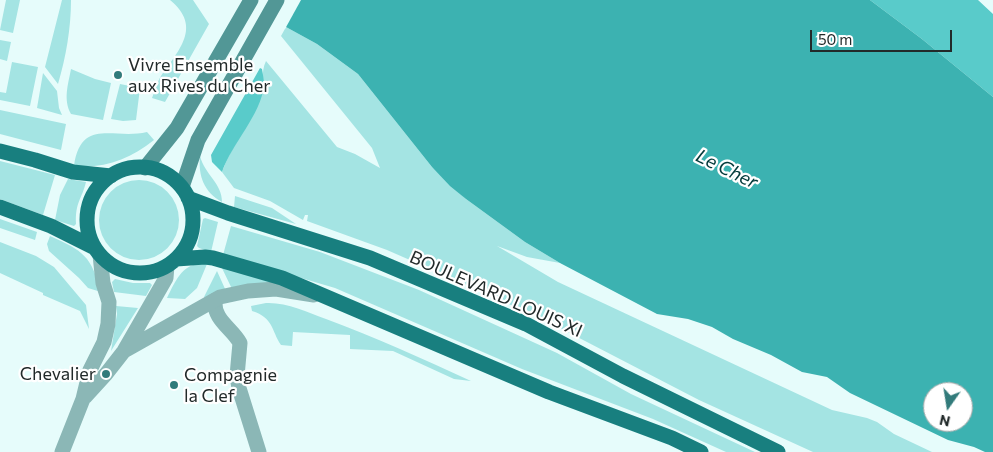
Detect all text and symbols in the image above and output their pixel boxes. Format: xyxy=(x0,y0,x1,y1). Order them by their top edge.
scale bar xyxy=(813,20,956,52)
text: 50 m xyxy=(818,30,852,48)
place label: Vivre Ensemble aux Rives du Cher xyxy=(128,54,270,96)
marker: Vivre Ensemble aux Rives du Cher xyxy=(112,69,124,81)
water label: Le Cher xyxy=(692,144,762,194)
street label: BOULEVARD LOUIS XI xyxy=(406,246,586,342)
place label: Chevalier xyxy=(20,363,96,385)
place label: Compagnie la Clef xyxy=(184,364,277,406)
marker: Chevalier xyxy=(100,368,112,380)
marker: Compagnie la Clef xyxy=(168,379,180,391)
north arrow xyxy=(923,382,973,432)
text: N xyxy=(938,412,952,431)

